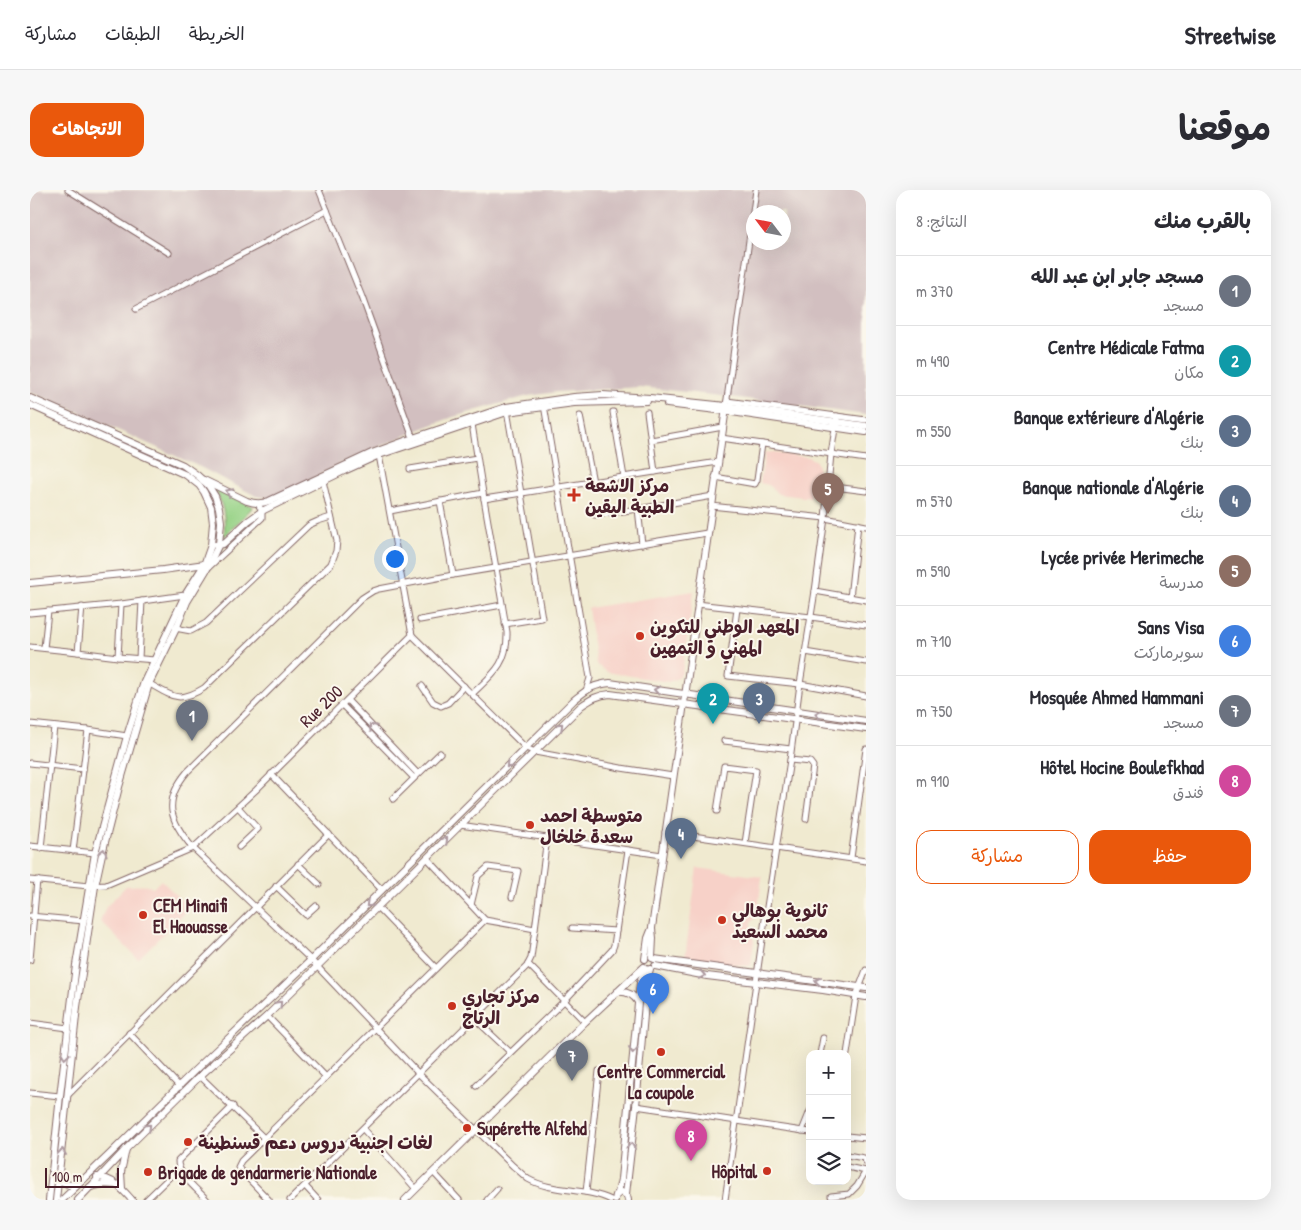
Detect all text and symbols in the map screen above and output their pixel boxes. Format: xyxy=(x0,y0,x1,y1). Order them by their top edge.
text: Streetwise xyxy=(1185,19,1276,51)
text: مشاركة xyxy=(25,21,77,46)
text: الطبقات xyxy=(105,21,161,46)
text: الخريطة xyxy=(189,21,245,46)
button: الاتجاهات xyxy=(30,103,144,157)
text: موقعنا xyxy=(1178,104,1271,151)
north arrow xyxy=(746,205,791,250)
text: بالقرب منك xyxy=(1154,206,1251,235)
text: النتائج: 8 xyxy=(916,210,967,232)
text: مسجد جابر ابن عبد الله xyxy=(1031,263,1204,289)
text: 370 m xyxy=(916,280,953,302)
text: 1 xyxy=(1232,280,1238,302)
text: مسجد xyxy=(1163,294,1204,316)
text: Centre Médicale Fatma xyxy=(1048,334,1204,360)
text: 490 m xyxy=(916,350,950,372)
text: 2 xyxy=(1231,350,1239,372)
text: مكان xyxy=(1174,361,1204,383)
text: Banque extérieure d'Algérie xyxy=(1014,404,1204,430)
text: 550 m xyxy=(916,420,951,442)
text: 3 xyxy=(1231,420,1239,442)
text: بنك xyxy=(1180,431,1204,453)
place label: مركز الاشعة الطبية اليقين xyxy=(585,473,674,519)
pin: 5 xyxy=(812,473,844,514)
text: Banque nationale d'Algérie xyxy=(1022,474,1204,500)
one-way arrow xyxy=(225,488,234,498)
marker: مركز الاشعة الطبية اليقين xyxy=(567,488,581,502)
text: 570 m xyxy=(916,490,952,512)
text: 4 xyxy=(1232,490,1238,512)
text: بنك xyxy=(1180,501,1204,523)
text: Lycée privée Merimeche xyxy=(1041,544,1204,570)
your location xyxy=(382,546,408,572)
text: 590 m xyxy=(916,560,950,582)
text: 5 xyxy=(1232,560,1238,582)
text: مدرسة xyxy=(1159,571,1204,593)
place label: المعهد الوطني للتكوين المهني و التمهين xyxy=(650,614,799,664)
text: Sans Visa xyxy=(1138,614,1204,640)
marker: المعهد الوطني للتكوين المهني و التمهين xyxy=(634,630,646,642)
text: 710 m xyxy=(916,630,951,652)
text: 6 xyxy=(1232,630,1238,652)
text: سوبرماركت xyxy=(1134,641,1204,663)
street label: Rue 200 xyxy=(294,679,348,733)
pin: 2 xyxy=(697,683,729,724)
pin: 3 xyxy=(743,683,775,724)
text: Mosquée Ahmed Hammani xyxy=(1030,684,1204,710)
one-way arrow xyxy=(653,685,661,696)
pin: 1 xyxy=(176,700,208,741)
text: 750 m xyxy=(916,700,952,722)
text: 7 xyxy=(1231,700,1239,722)
one-way arrow xyxy=(813,709,822,719)
text: مسجد xyxy=(1163,711,1204,733)
one-way arrow xyxy=(369,723,378,732)
one-way arrow xyxy=(555,723,564,732)
text: Hôtel Hocine Boulefkhad xyxy=(1040,754,1204,780)
one-way arrow xyxy=(506,759,515,768)
text: 910 m xyxy=(916,770,949,792)
text: 8 xyxy=(1232,770,1238,792)
text: فندق xyxy=(1173,781,1204,803)
place label: متوسطة احمد سعدة خلخال xyxy=(540,803,643,849)
pin: 4 xyxy=(665,818,697,859)
marker: متوسطة احمد سعدة خلخال xyxy=(524,819,536,831)
button: مشاركة xyxy=(916,830,1079,884)
button: حفظ xyxy=(1089,830,1251,884)
one-way arrow xyxy=(439,837,448,846)
one-way arrow xyxy=(97,848,108,857)
place label: CEM Minaifi El Haouasse xyxy=(153,893,229,939)
one-way arrow xyxy=(365,898,374,907)
place label: ثانوية بوهالي محمد السعيد xyxy=(732,898,829,944)
marker: CEM Minaifi El Haouasse xyxy=(137,909,149,921)
marker: ثانوية بوهالي محمد السعيد xyxy=(716,914,728,926)
one-way arrow xyxy=(698,970,707,980)
pin: 6 xyxy=(637,973,669,1014)
one-way arrow xyxy=(813,977,822,987)
place label: مركز تجاري الرتاج xyxy=(462,984,540,1030)
marker: مركز تجاري الرتاج xyxy=(446,1000,458,1012)
one-way arrow xyxy=(273,1001,282,1010)
pin: 7 xyxy=(556,1040,588,1081)
marker: Centre Commercial La coupole xyxy=(655,1046,667,1058)
one-way arrow xyxy=(628,1047,639,1055)
map controls xyxy=(806,1050,851,1185)
button: + xyxy=(806,1050,851,1095)
one-way arrow xyxy=(60,1052,71,1060)
place label: Centre Commercial La coupole xyxy=(597,1059,726,1106)
button: − xyxy=(806,1095,851,1140)
place label: Supérette Alfehd xyxy=(477,1116,587,1142)
pin: 8 xyxy=(675,1120,707,1161)
marker: Supérette Alfehd xyxy=(461,1122,473,1134)
one-way arrow xyxy=(143,1124,152,1133)
place label: لغات اجنبية دروس دعم قسنطينة xyxy=(198,1130,432,1157)
marker: لغات اجنبية دروس دعم قسنطينة xyxy=(182,1136,194,1148)
button: layers xyxy=(806,1140,851,1185)
one-way arrow xyxy=(626,1141,636,1150)
one-way arrow xyxy=(56,1147,67,1155)
place label: Hôpital xyxy=(712,1159,758,1185)
place label: Brigade de gendarmerie Nationale xyxy=(158,1160,378,1186)
scale bar xyxy=(45,1165,119,1188)
marker: Hôpital xyxy=(761,1165,773,1177)
marker: Brigade de gendarmerie Nationale xyxy=(142,1166,154,1178)
text: 100 m xyxy=(52,1167,82,1186)

